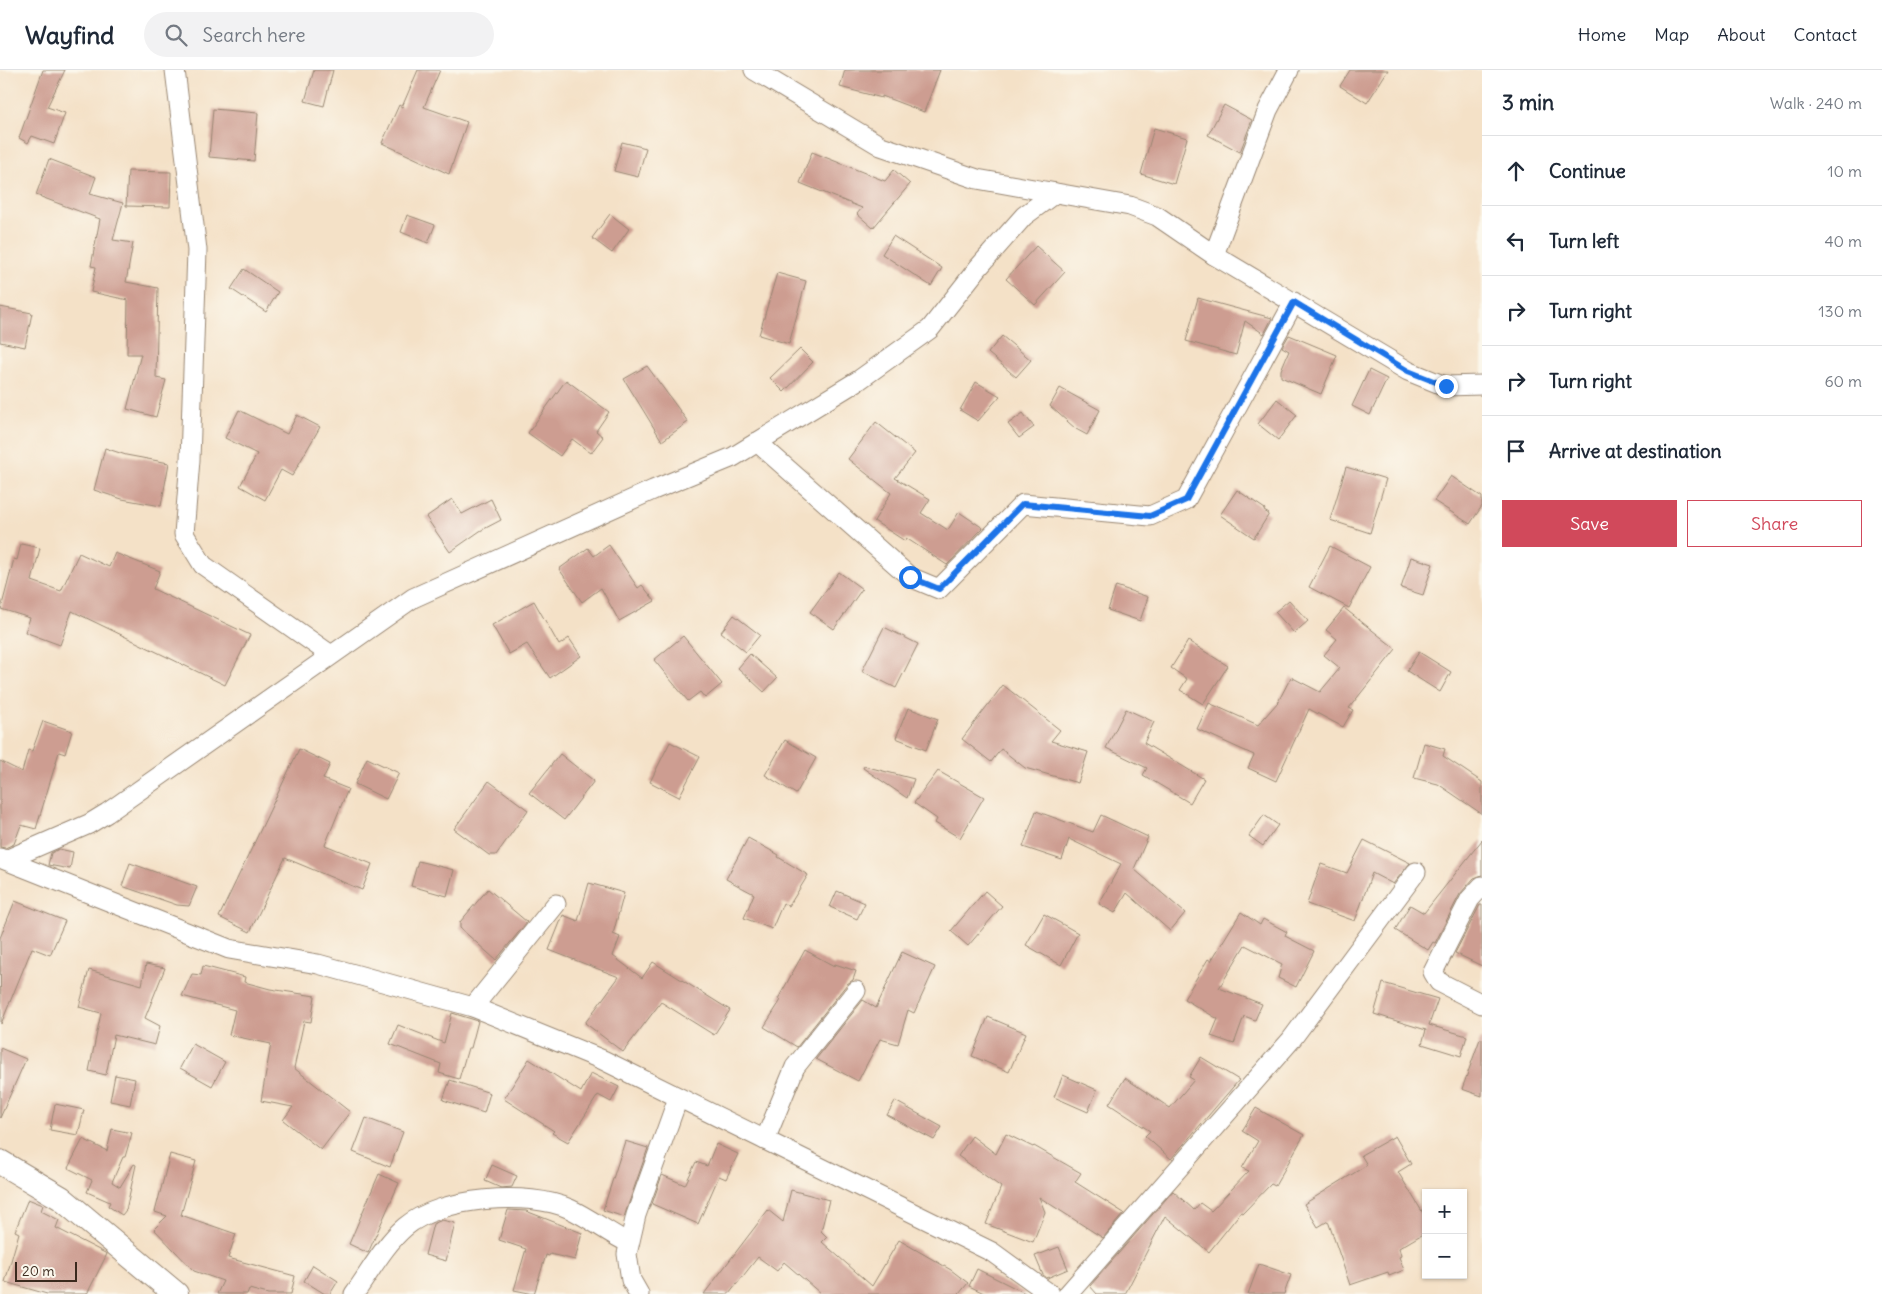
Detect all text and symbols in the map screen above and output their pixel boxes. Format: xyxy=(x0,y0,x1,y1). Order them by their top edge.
search box xyxy=(144,12,494,57)
text: Wayfind xyxy=(25,20,114,50)
icon: search xyxy=(162,21,190,49)
text: Search here xyxy=(202,23,306,47)
text: Home xyxy=(1578,23,1626,46)
text: Map xyxy=(1654,23,1689,46)
text: About xyxy=(1717,23,1765,46)
text: Contact xyxy=(1793,23,1857,46)
text: 3 min xyxy=(1502,89,1554,116)
text: Walk · 240 m xyxy=(1770,93,1862,113)
icon: ahead xyxy=(1502,157,1530,185)
text: Continue xyxy=(1549,159,1626,183)
text: 10 m xyxy=(1827,161,1862,181)
icon: left xyxy=(1502,227,1530,255)
text: Turn left xyxy=(1549,229,1619,253)
text: 40 m xyxy=(1824,231,1862,251)
icon: right xyxy=(1502,297,1530,325)
text: Turn right xyxy=(1549,299,1632,323)
text: 130 m xyxy=(1818,301,1862,321)
icon: right xyxy=(1502,367,1530,395)
text: Turn right xyxy=(1549,369,1632,393)
text: 60 m xyxy=(1824,371,1862,391)
route end xyxy=(1435,375,1458,398)
icon: arrive xyxy=(1502,437,1530,465)
text: Arrive at destination xyxy=(1549,439,1722,463)
button: Save xyxy=(1502,500,1677,547)
button: Share xyxy=(1687,500,1862,547)
route start xyxy=(899,566,922,589)
map controls xyxy=(1422,1189,1467,1279)
button: + xyxy=(1422,1189,1467,1234)
button: − xyxy=(1422,1234,1467,1279)
scale bar xyxy=(15,1259,78,1282)
text: 20 m xyxy=(22,1262,55,1280)

